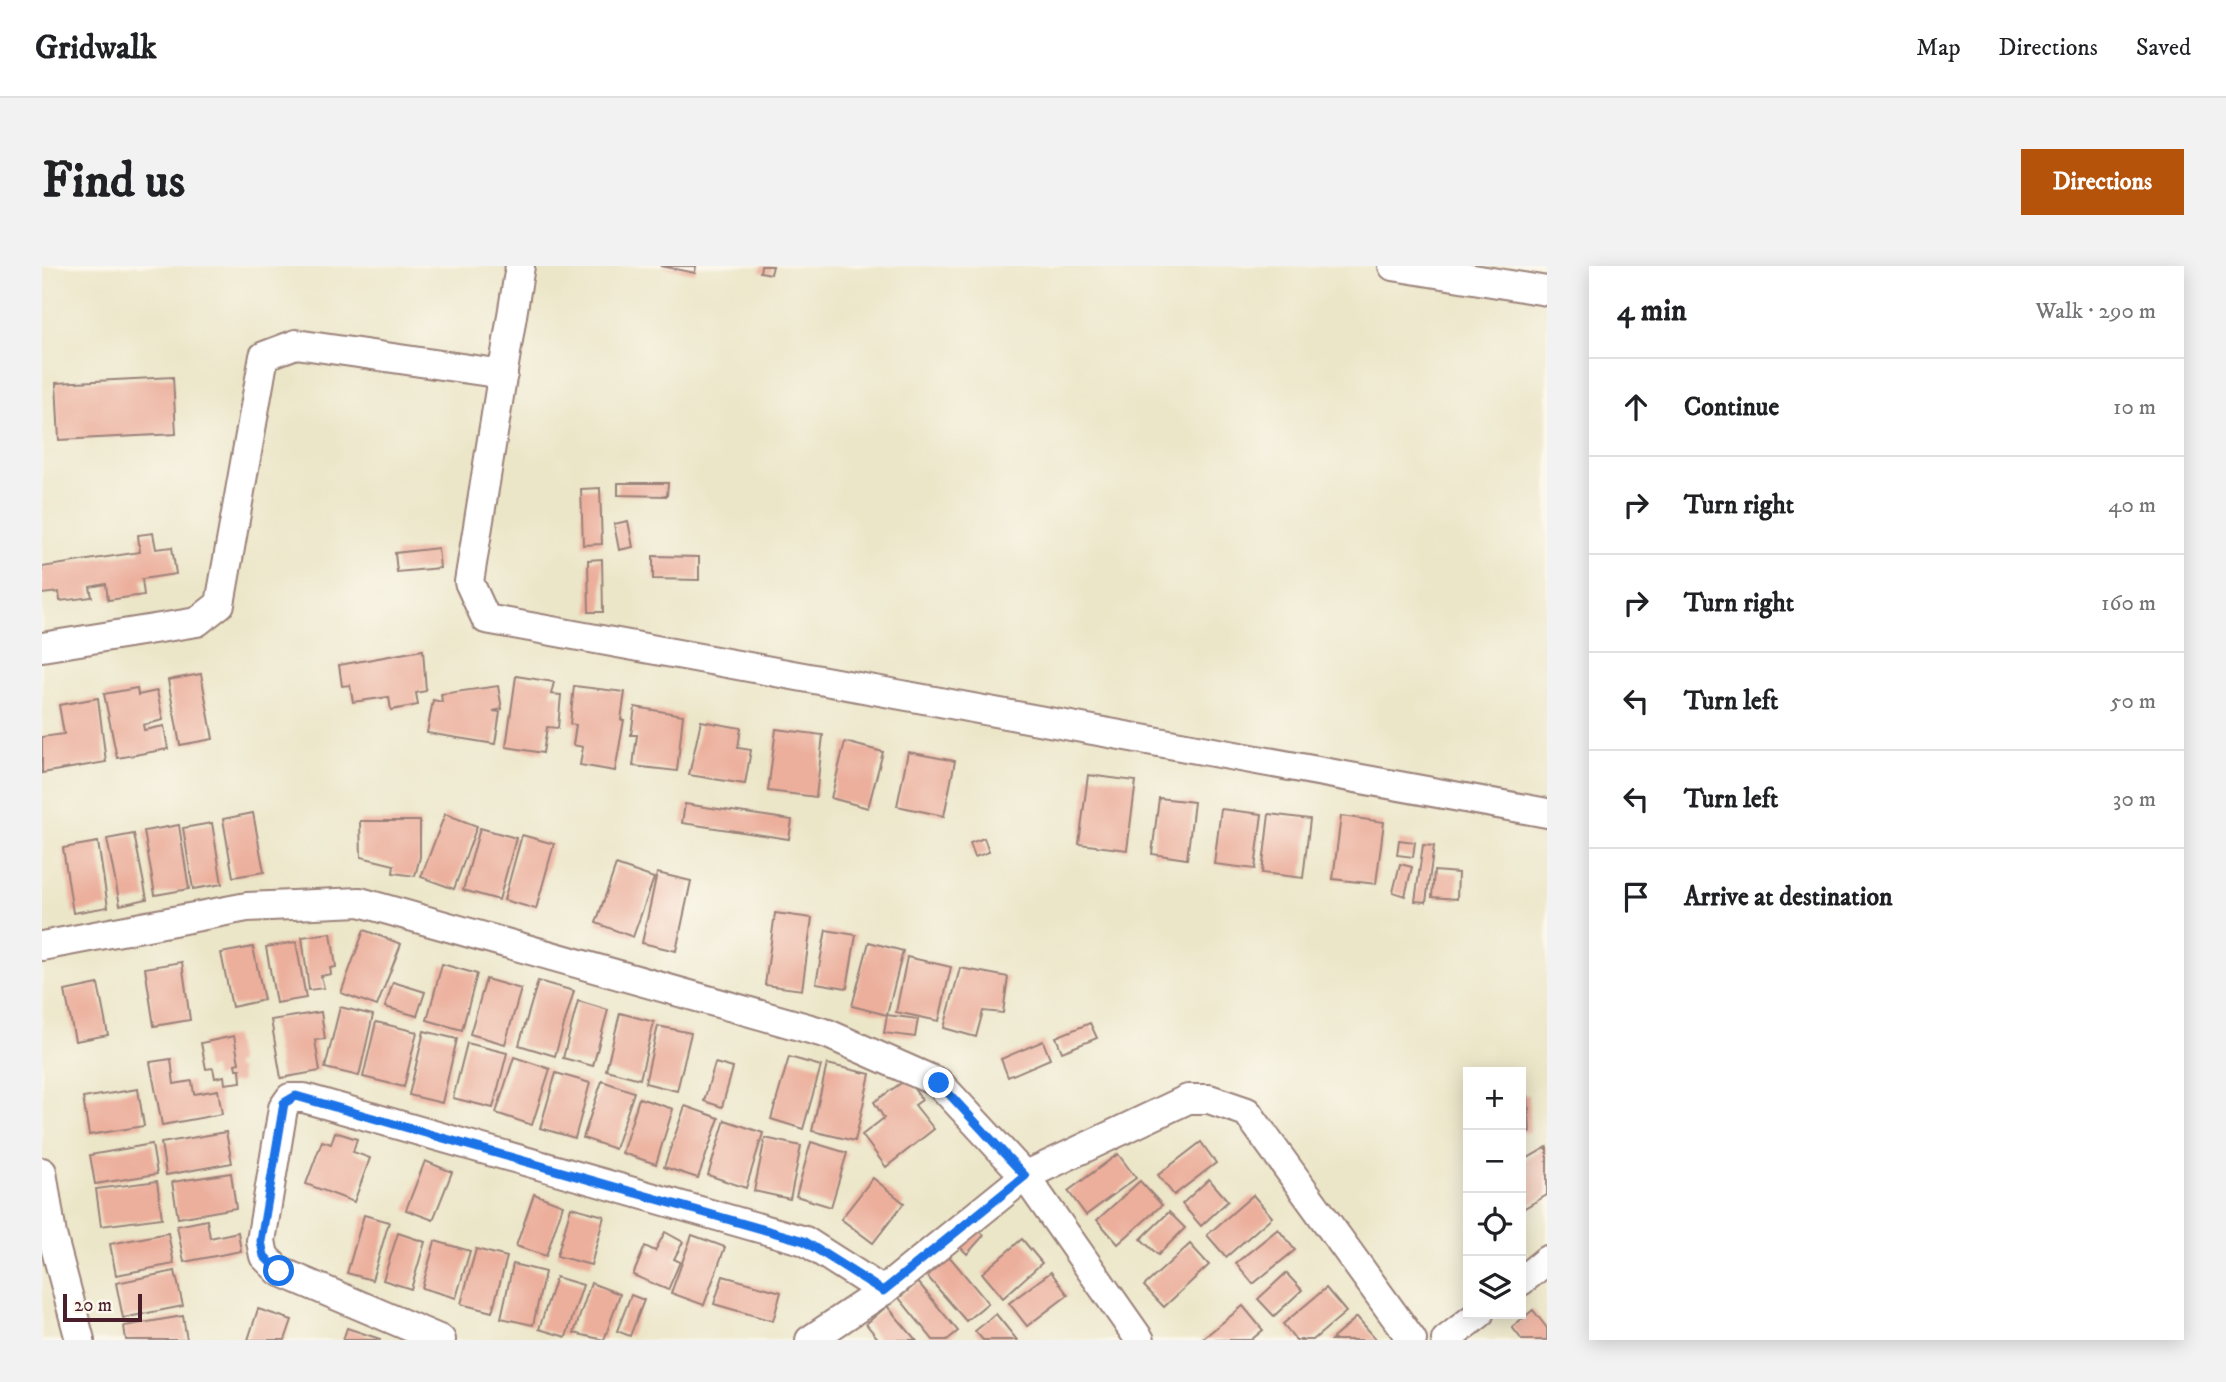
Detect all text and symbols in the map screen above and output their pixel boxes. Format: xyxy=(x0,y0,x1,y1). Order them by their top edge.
text: Gridwalk xyxy=(35,28,157,69)
text: Map xyxy=(1916,33,1961,63)
text: Directions xyxy=(1999,33,2098,63)
text: Saved xyxy=(2136,33,2191,63)
button: Directions xyxy=(2021,149,2184,215)
text: Find us xyxy=(42,151,185,213)
text: 4 min xyxy=(1617,293,1687,330)
text: Walk · 290 m xyxy=(2035,297,2156,326)
icon: ahead xyxy=(1617,388,1655,426)
text: Continue xyxy=(1684,391,1779,424)
text: 10 m xyxy=(2113,393,2156,422)
icon: right xyxy=(1617,486,1655,524)
text: Turn right xyxy=(1684,489,1794,522)
text: 40 m xyxy=(2108,491,2156,520)
icon: right xyxy=(1617,584,1655,622)
text: Turn right xyxy=(1684,587,1794,620)
text: 160 m xyxy=(2101,589,2156,618)
icon: left xyxy=(1617,682,1655,720)
text: Turn left xyxy=(1684,685,1778,718)
text: 50 m xyxy=(2110,687,2156,716)
icon: left xyxy=(1617,780,1655,818)
text: Turn left xyxy=(1684,783,1778,816)
text: 30 m xyxy=(2113,785,2156,814)
icon: arrive xyxy=(1617,878,1655,916)
text: Arrive at destination xyxy=(1684,881,1893,914)
route end xyxy=(923,1067,954,1098)
map controls xyxy=(1463,1067,1526,1319)
button: + xyxy=(1463,1067,1526,1130)
button: − xyxy=(1463,1130,1526,1193)
button: locate xyxy=(1463,1193,1526,1256)
route start xyxy=(263,1255,294,1286)
button: layers xyxy=(1463,1256,1526,1319)
scale bar xyxy=(63,1291,142,1323)
text: 20 m xyxy=(74,1294,112,1317)

